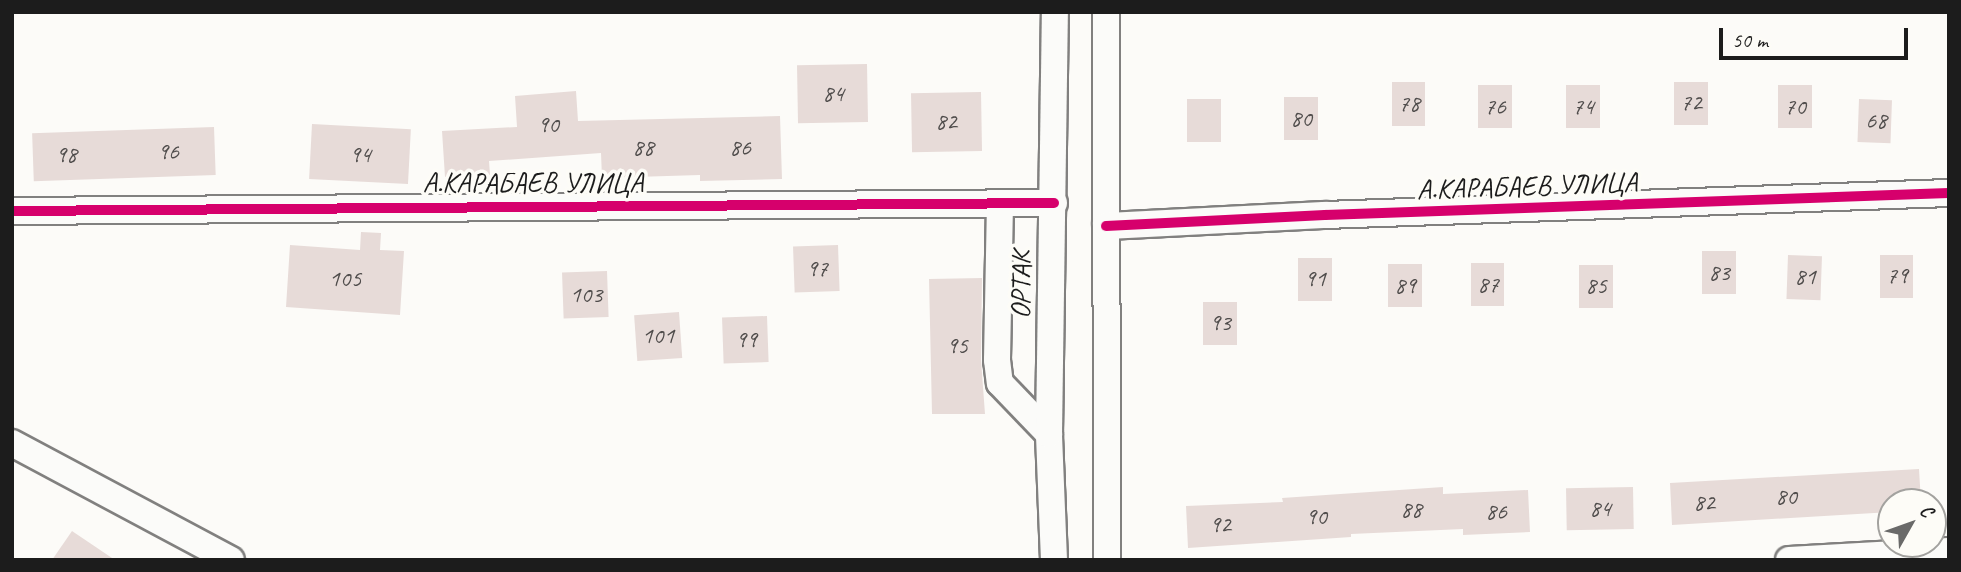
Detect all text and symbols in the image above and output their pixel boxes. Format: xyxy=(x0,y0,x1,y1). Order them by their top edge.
scale bar xyxy=(1723,14,1912,58)
text: 50 m xyxy=(1732,27,1768,53)
house number: 84 xyxy=(822,80,844,108)
house number: 72 xyxy=(1680,89,1702,117)
house number: 78 xyxy=(1398,90,1420,118)
house number: 76 xyxy=(1484,93,1506,121)
house number: 74 xyxy=(1572,93,1594,121)
house number: 70 xyxy=(1784,93,1806,121)
house number: 80 xyxy=(1290,105,1312,133)
house number: 68 xyxy=(1865,107,1887,135)
house number: 82 xyxy=(935,108,957,136)
house number: 90 xyxy=(537,111,559,139)
house number: 88 xyxy=(632,134,654,162)
house number: 86 xyxy=(729,134,751,162)
house number: 96 xyxy=(157,138,179,166)
house number: 98 xyxy=(55,141,77,169)
house number: 94 xyxy=(349,141,371,169)
street label: А.КАРАБАЕВ УЛИЦА xyxy=(1416,165,1638,207)
street label: А.КАРАБАЕВ УЛИЦА xyxy=(422,166,644,200)
street label: ОРТАК xyxy=(1004,251,1038,319)
house number: 97 xyxy=(806,255,828,283)
house number: 83 xyxy=(1708,259,1730,287)
house number: 79 xyxy=(1886,262,1908,290)
house number: 81 xyxy=(1794,263,1816,291)
house number: 105 xyxy=(329,265,361,293)
house number: 91 xyxy=(1304,265,1326,293)
house number: 87 xyxy=(1477,271,1499,299)
house number: 89 xyxy=(1394,272,1416,300)
house number: 85 xyxy=(1585,272,1607,300)
house number: 103 xyxy=(570,281,602,309)
house number: 93 xyxy=(1209,309,1231,337)
house number: 101 xyxy=(642,322,674,350)
house number: 99 xyxy=(735,326,757,354)
house number: 95 xyxy=(946,332,968,360)
house number: 80 xyxy=(1775,483,1797,511)
north arrow xyxy=(1877,488,1947,558)
house number: 82 xyxy=(1693,489,1715,517)
house number: 84 xyxy=(1589,495,1611,523)
house number: 88 xyxy=(1400,496,1422,524)
house number: 86 xyxy=(1485,498,1507,526)
text: С xyxy=(1914,499,1939,522)
house number: 90 xyxy=(1305,503,1327,531)
house number: 92 xyxy=(1209,511,1231,539)

